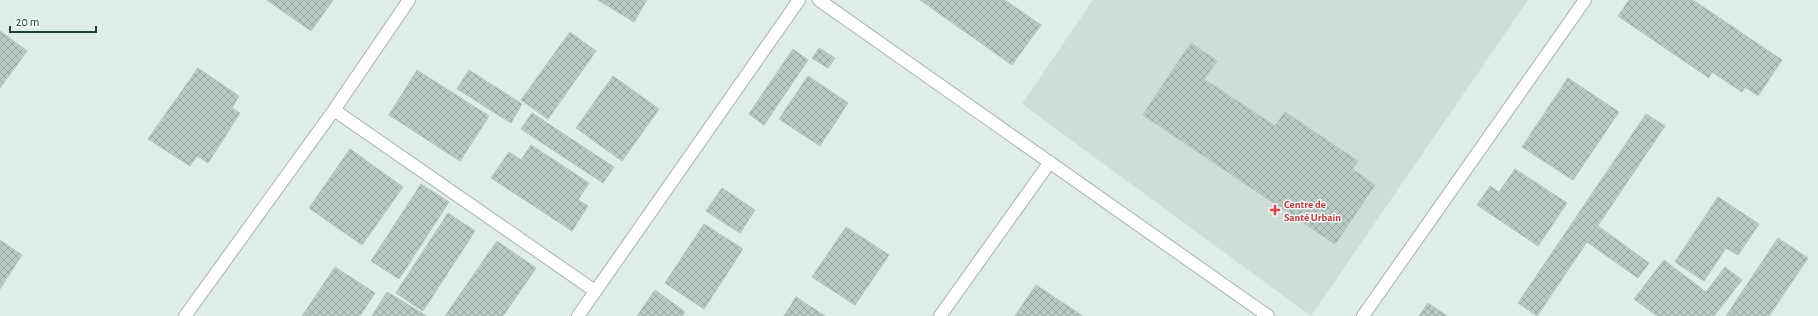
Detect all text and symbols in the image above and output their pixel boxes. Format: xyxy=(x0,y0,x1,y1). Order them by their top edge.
scale bar xyxy=(10,8,96,34)
text: 20 m xyxy=(16,16,39,28)
place label: Centre de Santé Urbain xyxy=(1284,199,1341,223)
marker: Centre de Santé Urbain xyxy=(1269,204,1281,216)

